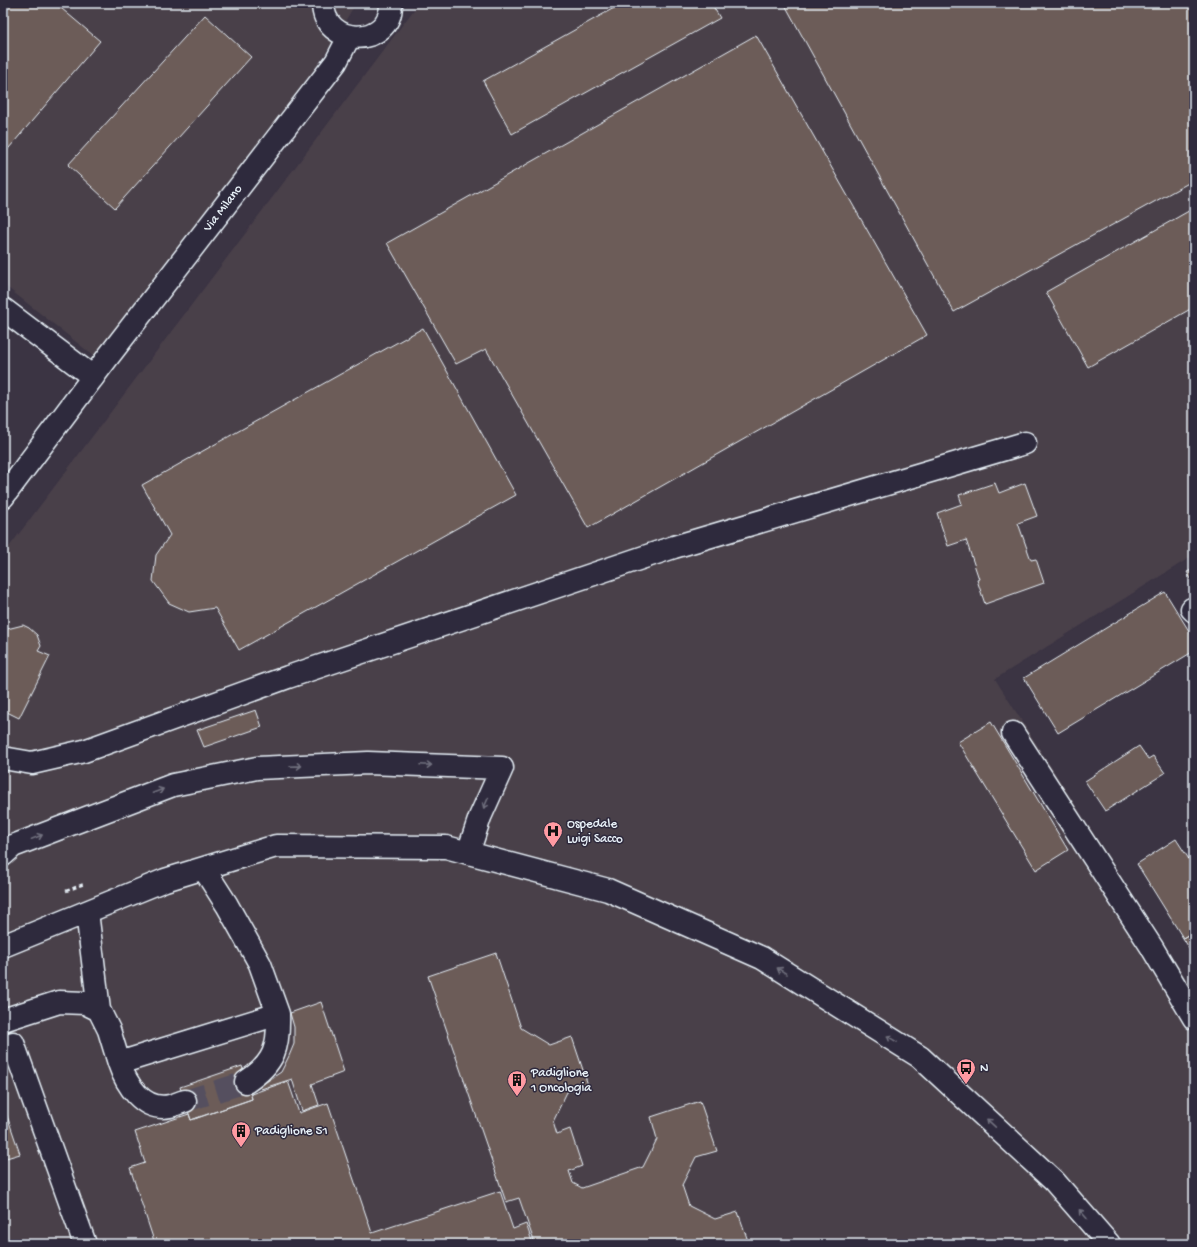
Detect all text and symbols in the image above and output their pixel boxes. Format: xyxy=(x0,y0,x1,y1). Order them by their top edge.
street label: Via Milano xyxy=(200,182,246,235)
one-way arrow xyxy=(419,761,432,769)
one-way arrow xyxy=(289,762,302,770)
one-way arrow xyxy=(152,786,164,794)
one-way arrow xyxy=(482,797,490,809)
place label: Ospedale Luigi Sacco xyxy=(567,817,623,847)
hospital icon: Ospedale Luigi Sacco xyxy=(542,820,564,848)
one-way arrow xyxy=(30,832,42,840)
one-way arrow xyxy=(776,966,788,974)
one-way arrow xyxy=(886,1035,898,1043)
bus stop icon: N xyxy=(955,1057,977,1085)
place label: N xyxy=(980,1061,989,1076)
place label: Padiglione 1 Oncologia xyxy=(530,1066,592,1096)
building icon: Padiglione 1 Oncologia xyxy=(506,1069,528,1097)
one-way arrow xyxy=(986,1118,997,1127)
building icon: Padiglione 51 xyxy=(230,1120,252,1148)
place label: Padiglione 51 xyxy=(254,1124,328,1139)
one-way arrow xyxy=(1079,1209,1088,1220)

